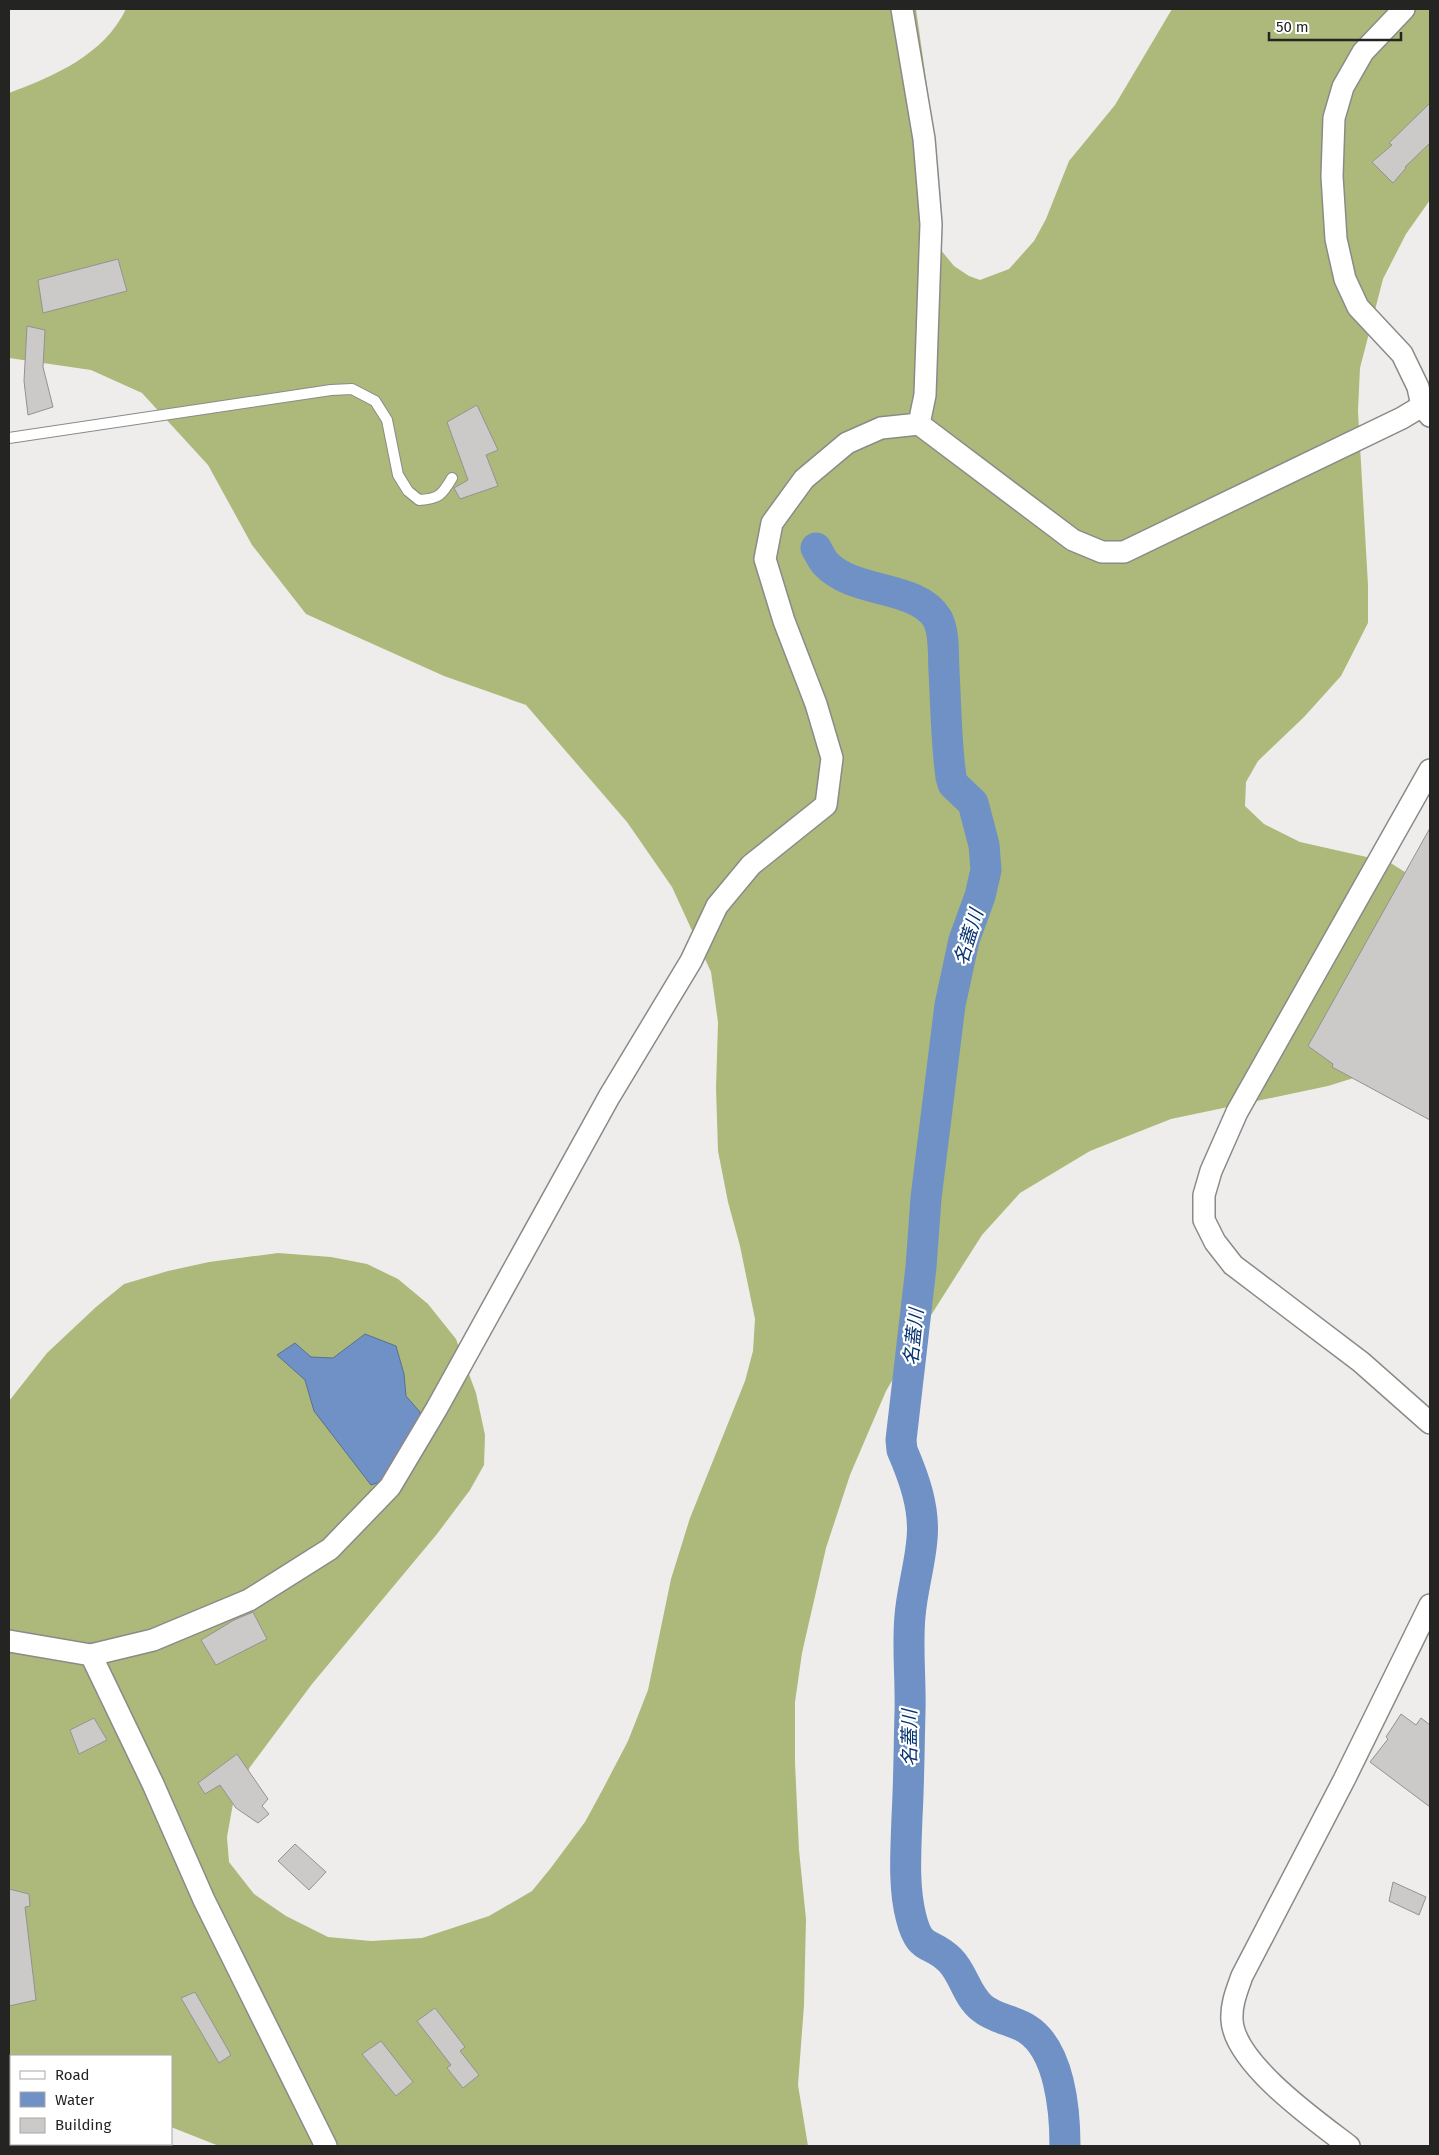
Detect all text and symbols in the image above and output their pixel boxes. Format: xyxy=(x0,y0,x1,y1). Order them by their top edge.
scale bar xyxy=(1269,10,1402,42)
text: 50 m xyxy=(1276,18,1309,36)
water label: 名蓋川 xyxy=(949,905,988,968)
water label: 名蓋川 xyxy=(899,1306,928,1367)
water label: 名蓋川 xyxy=(898,1708,921,1767)
legend xyxy=(10,2055,172,2145)
text: Road xyxy=(55,2066,90,2084)
text: Water xyxy=(55,2091,94,2109)
text: Building xyxy=(55,2116,111,2134)

